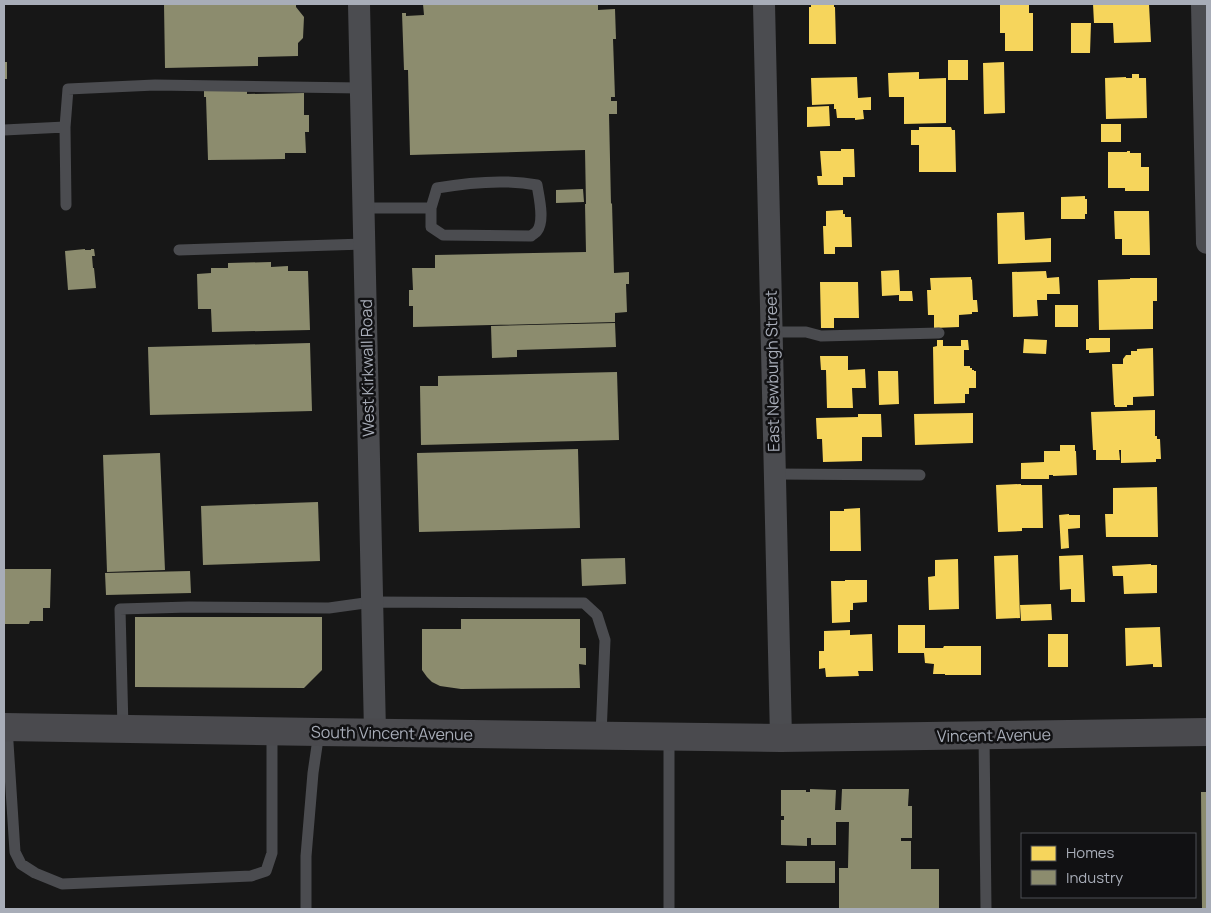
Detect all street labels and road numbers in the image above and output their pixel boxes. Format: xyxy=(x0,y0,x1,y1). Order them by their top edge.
street label: East Newburgh Street xyxy=(760,290,784,452)
street label: West Kirkwall Road xyxy=(355,299,379,437)
street label: South Vincent Avenue xyxy=(311,721,473,745)
street label: Vincent Avenue xyxy=(937,723,1051,747)

